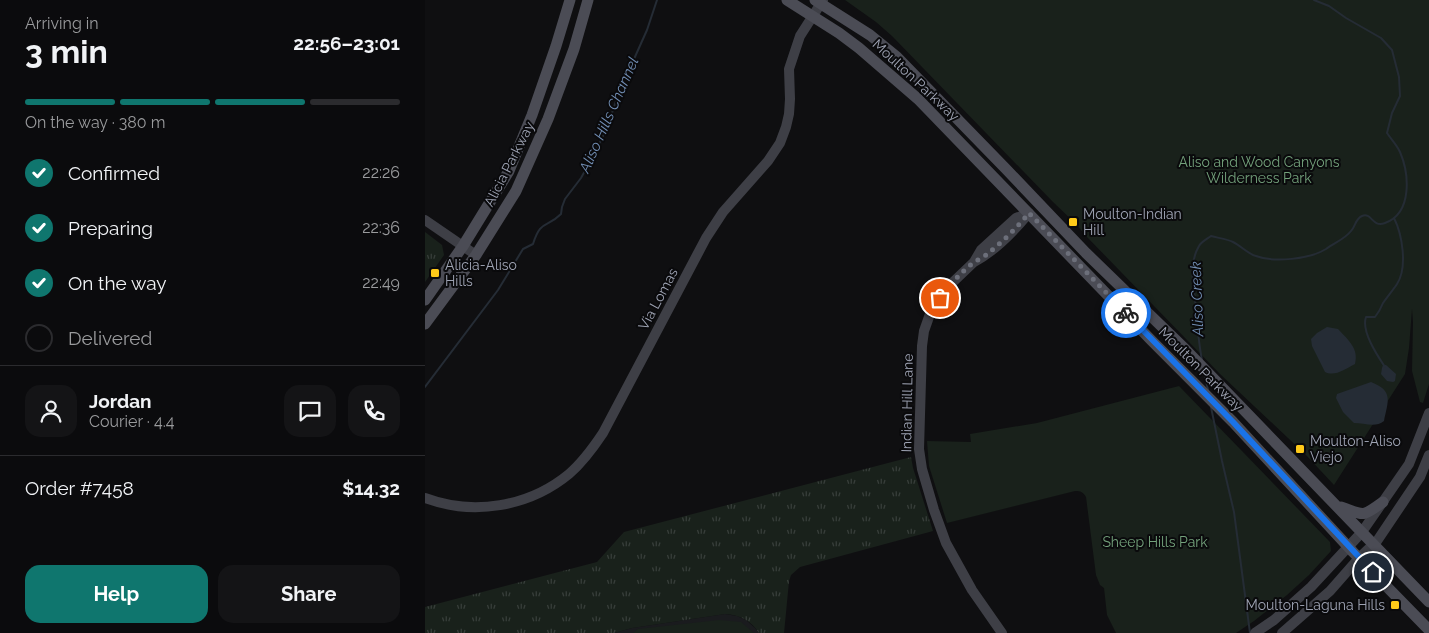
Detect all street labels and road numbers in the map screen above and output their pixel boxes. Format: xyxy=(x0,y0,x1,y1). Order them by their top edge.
street label: Moulton Parkway xyxy=(870,36,963,124)
street label: Alicia Parkway xyxy=(481,119,537,209)
street label: Via Lomas xyxy=(635,265,681,332)
street label: Moulton Parkway xyxy=(1156,324,1247,415)
street label: Indian Hill Lane xyxy=(898,353,916,453)

